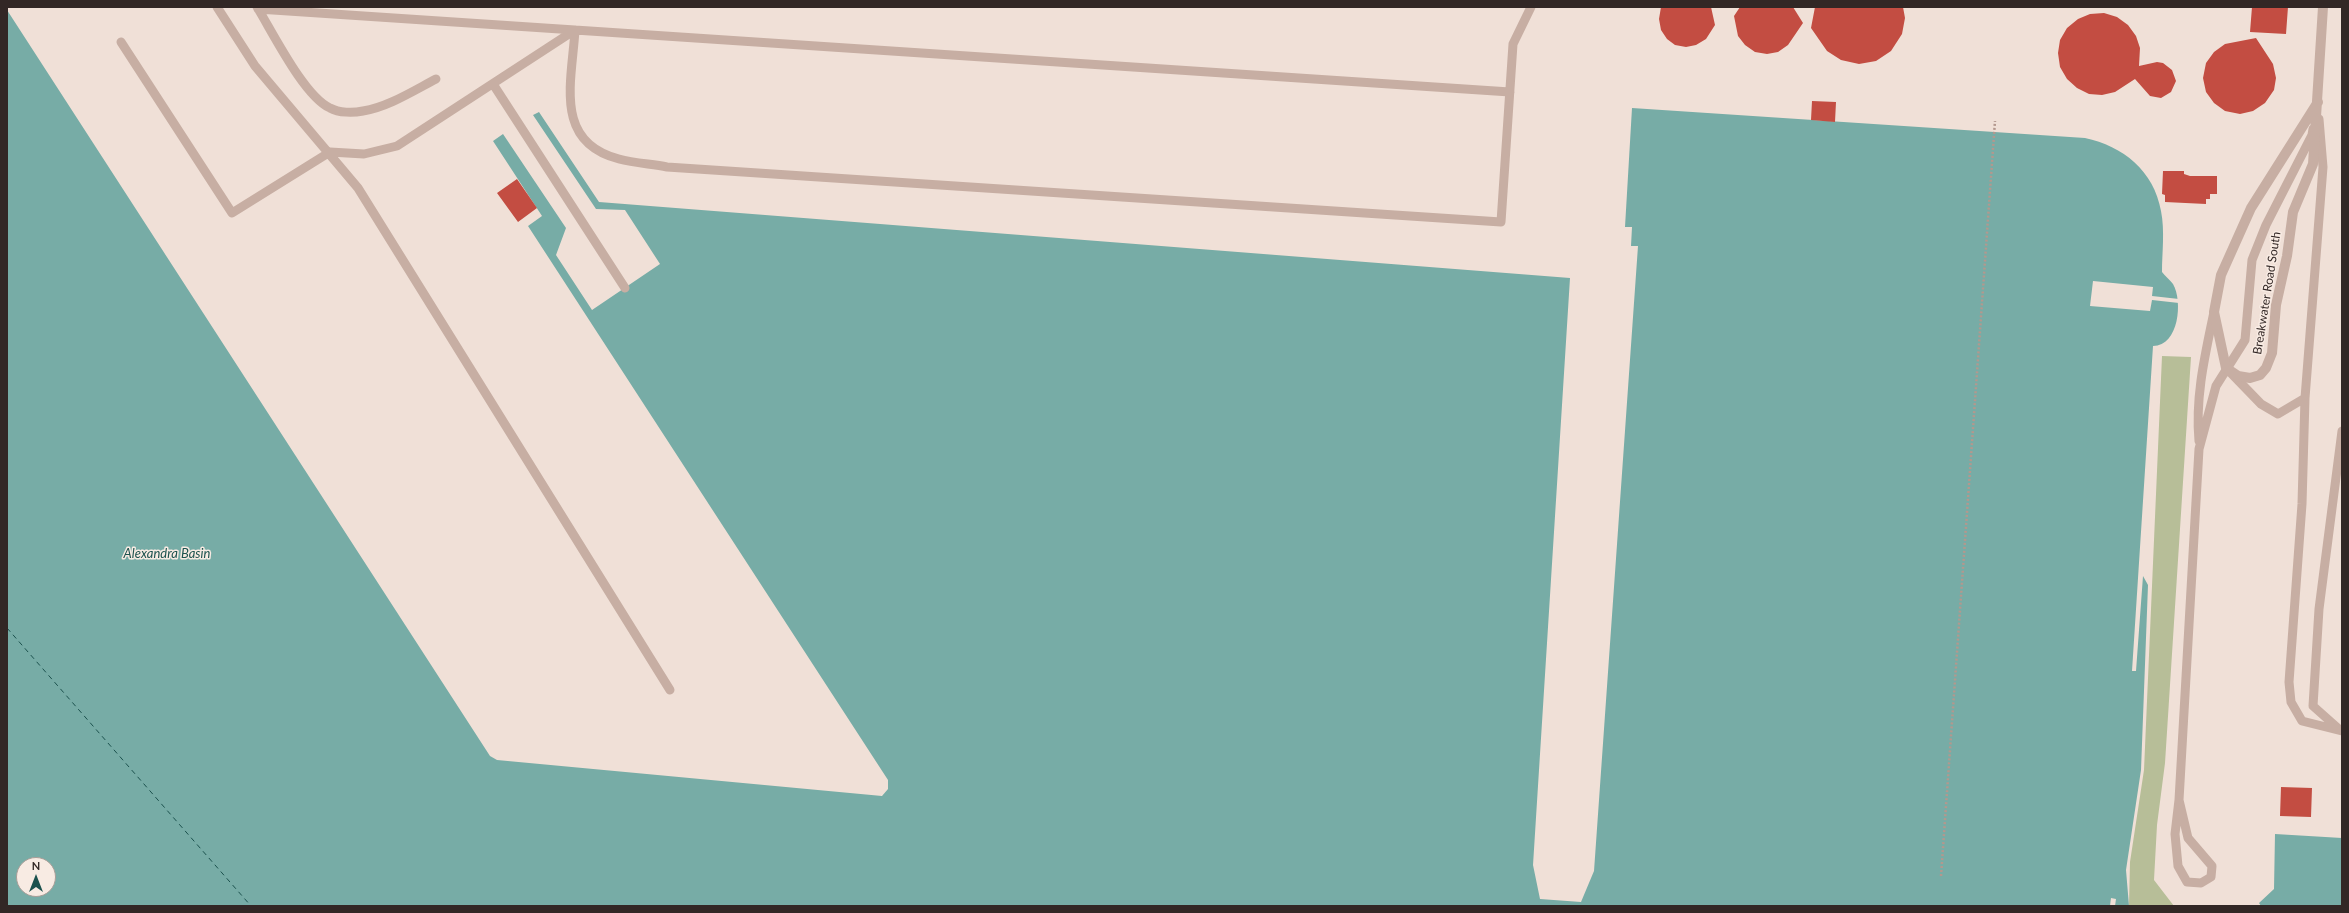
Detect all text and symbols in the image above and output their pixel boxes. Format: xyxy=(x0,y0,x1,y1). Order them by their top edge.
street label: Breakwater Road South xyxy=(2250,231,2284,355)
water label: Alexandra Basin xyxy=(124,546,210,562)
north arrow xyxy=(16,857,56,897)
text: N xyxy=(32,859,40,872)

